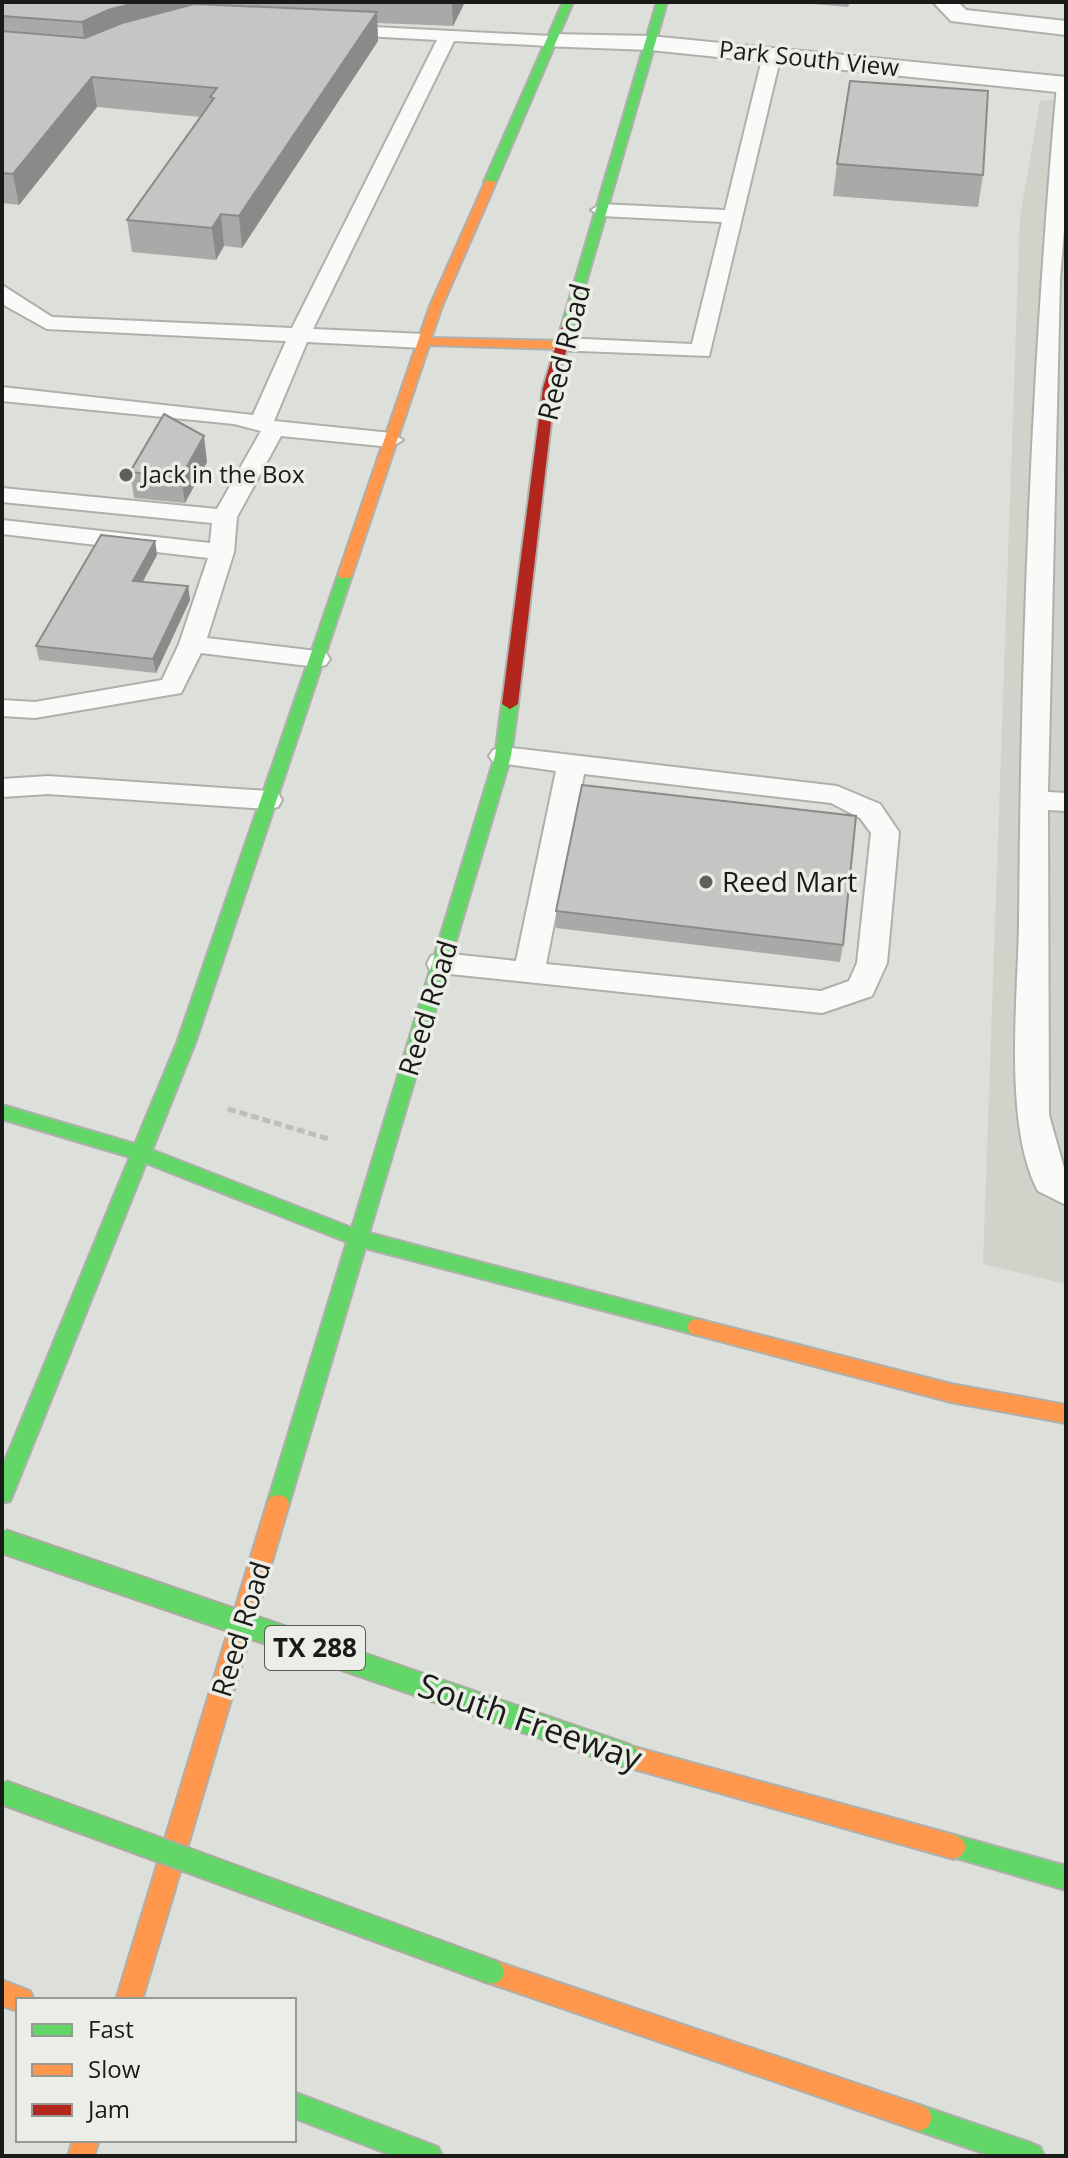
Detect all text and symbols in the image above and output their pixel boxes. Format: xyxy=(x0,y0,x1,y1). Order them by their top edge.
street label: Park South View xyxy=(718,32,901,83)
street label: Reed Road xyxy=(528,279,598,424)
place label: Jack in the Box xyxy=(140,457,305,490)
marker: Jack in the Box xyxy=(117,466,135,484)
place label: Reed Mart xyxy=(722,862,857,900)
marker: Reed Mart xyxy=(697,873,715,891)
street label: Reed Road xyxy=(388,935,466,1080)
street label: Reed Road xyxy=(201,1556,279,1701)
road number: TX 288 xyxy=(265,1626,365,1670)
street label: South Freeway xyxy=(412,1661,649,1781)
legend xyxy=(16,1998,296,2142)
text: Fast xyxy=(88,2012,134,2045)
text: Slow xyxy=(88,2052,141,2085)
text: Jam xyxy=(86,2092,130,2125)

